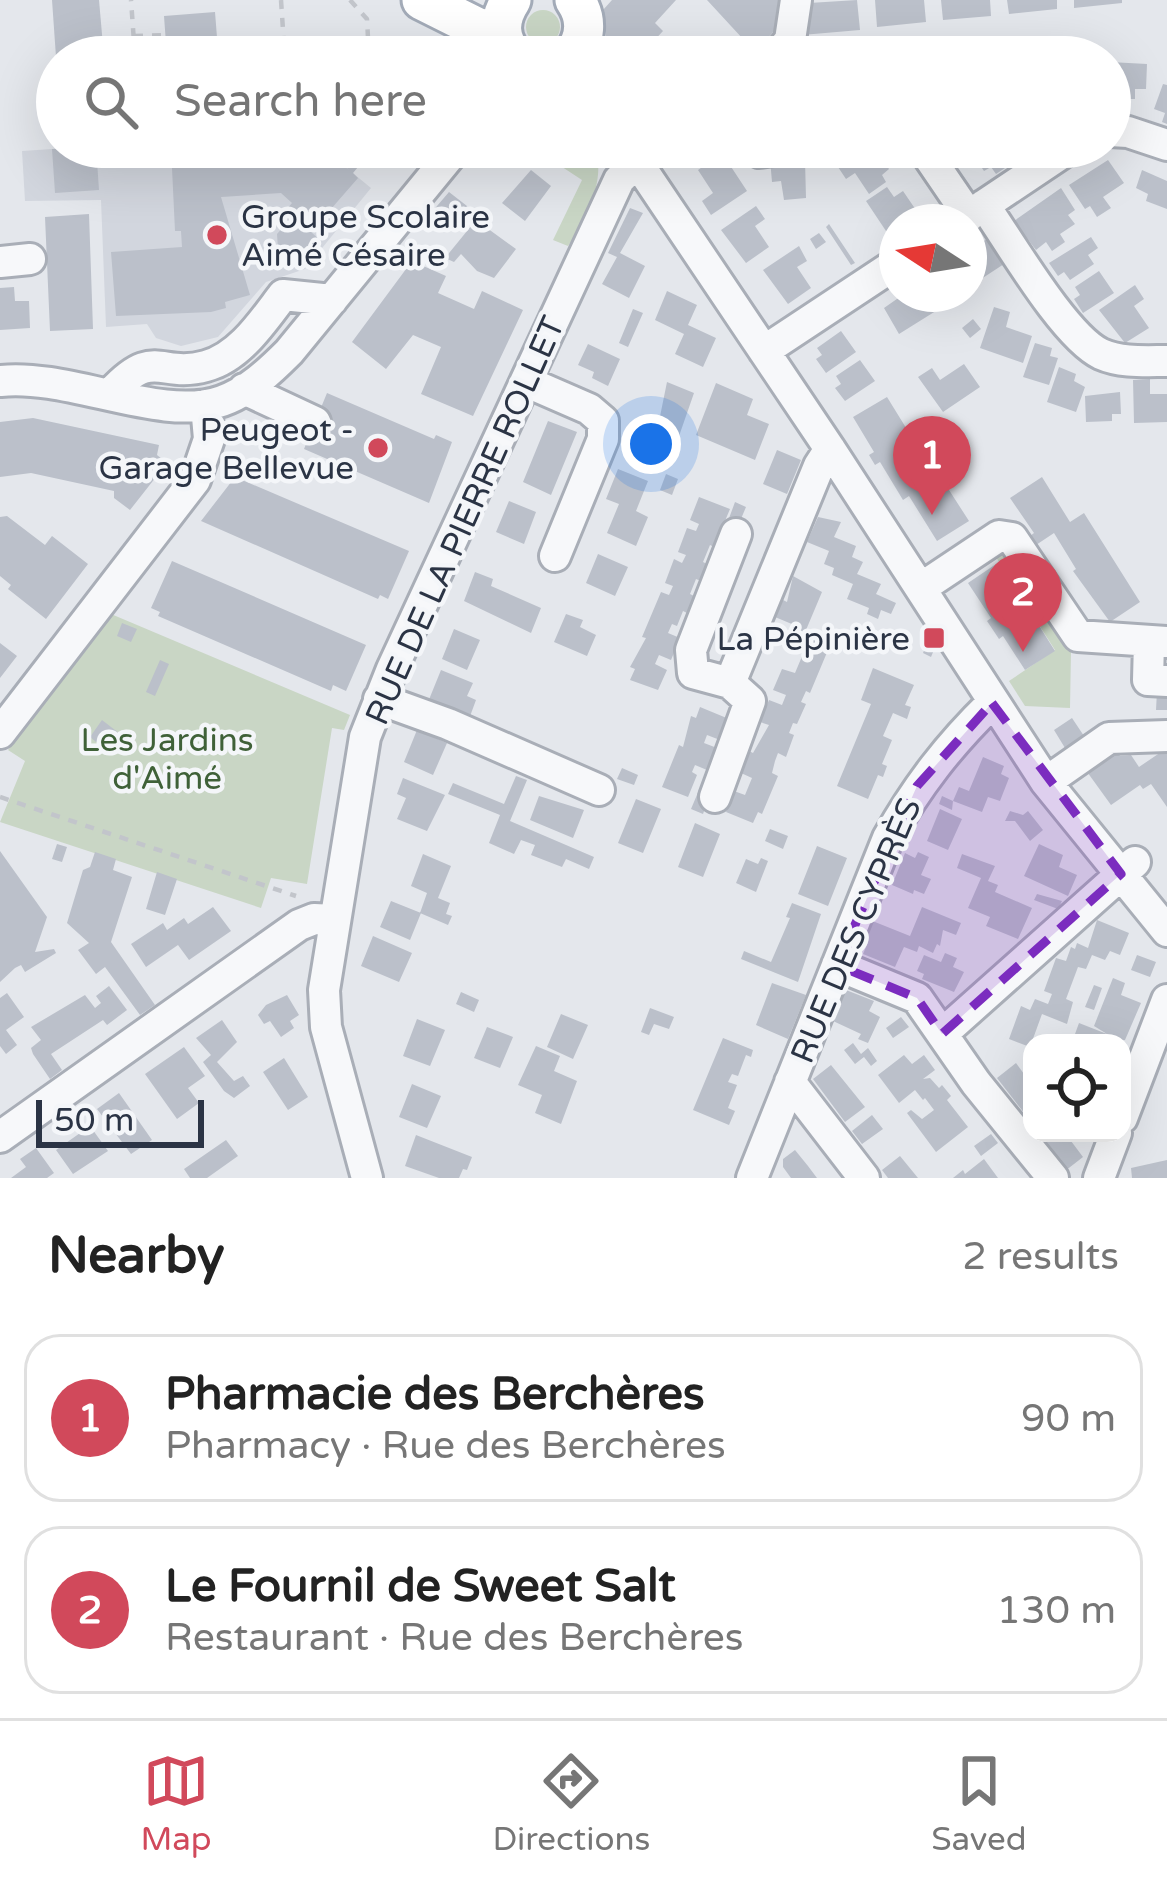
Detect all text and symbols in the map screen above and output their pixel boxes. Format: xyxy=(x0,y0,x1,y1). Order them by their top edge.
search box xyxy=(36,36,1131,168)
icon: search xyxy=(78,69,144,135)
text: Search here xyxy=(174,75,427,129)
place label: Groupe Scolaire Aimé Césaire xyxy=(241,198,490,275)
north arrow xyxy=(879,204,987,312)
marker: Groupe Scolaire Aimé Césaire xyxy=(204,222,230,248)
street label: RUE DE LA PIERRE ROLLET xyxy=(357,310,573,731)
place label: Peugeot - Garage Bellevue xyxy=(99,411,354,488)
your location xyxy=(621,414,681,474)
pin: 1 xyxy=(893,416,971,515)
marker: Peugeot - Garage Bellevue xyxy=(365,435,391,461)
pin: 2 xyxy=(984,553,1062,652)
place label: La Pépinière xyxy=(717,620,910,659)
marker: La Pépinière xyxy=(921,625,947,651)
park label: Les Jardins d'Aimé xyxy=(80,721,254,798)
street label: RUE DES CYPRÈS xyxy=(783,792,930,1069)
map controls xyxy=(1023,1034,1131,1142)
button: locate xyxy=(1023,1034,1131,1142)
scale bar xyxy=(36,1094,204,1147)
text: 50 m xyxy=(54,1101,134,1140)
text: Nearby xyxy=(48,1225,225,1287)
text: 2 results xyxy=(962,1233,1119,1280)
text: Pharmacie des Berchères xyxy=(165,1368,705,1422)
text: 1 xyxy=(78,1395,102,1442)
text: 90 m xyxy=(1021,1395,1116,1442)
text: Pharmacy · Rue des Berchères xyxy=(165,1422,726,1469)
text: Le Fournil de Sweet Salt xyxy=(165,1560,676,1614)
text: 2 xyxy=(78,1587,102,1634)
text: 130 m xyxy=(997,1587,1116,1634)
text: Restaurant · Rue des Berchères xyxy=(165,1614,744,1661)
tab: Map xyxy=(140,1748,212,1859)
tab: Directions xyxy=(492,1748,650,1859)
tab: Saved xyxy=(931,1748,1027,1859)

